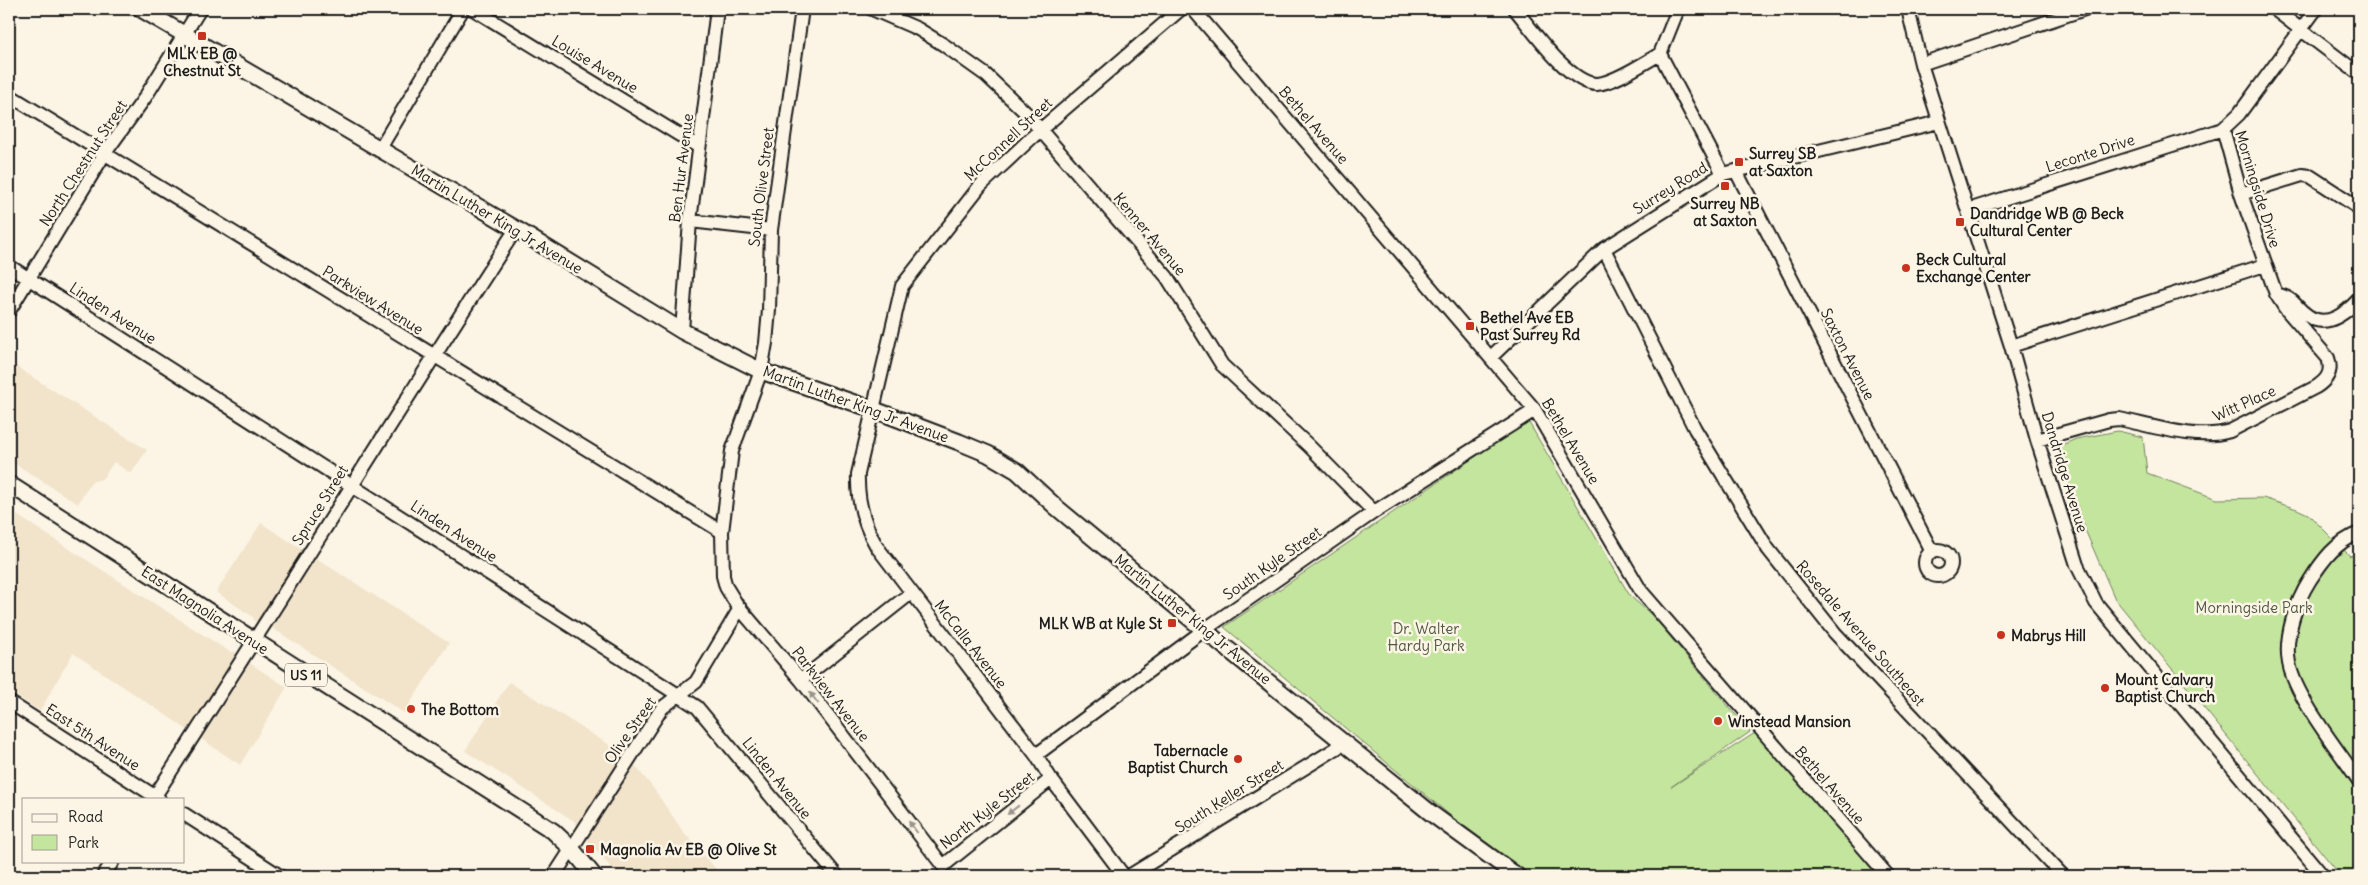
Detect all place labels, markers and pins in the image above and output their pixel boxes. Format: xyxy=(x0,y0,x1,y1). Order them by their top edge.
marker: MLK EB @ Chestnut St xyxy=(196,30,208,42)
place label: MLK EB @ Chestnut St xyxy=(163,44,242,80)
place label: Surrey SB at Saxton xyxy=(1749,144,1816,180)
marker: Surrey SB at Saxton xyxy=(1733,156,1745,168)
marker: Surrey NB at Saxton xyxy=(1719,180,1731,192)
place label: Surrey NB at Saxton xyxy=(1690,194,1760,230)
place label: Dandridge WB @ Beck Cultural Center xyxy=(1970,204,2124,240)
marker: Dandridge WB @ Beck Cultural Center xyxy=(1954,216,1966,228)
place label: Beck Cultural Exchange Center xyxy=(1916,250,2031,287)
marker: Beck Cultural Exchange Center xyxy=(1900,262,1912,274)
place label: Bethel Ave EB Past Surrey Rd xyxy=(1480,308,1580,345)
marker: Bethel Ave EB Past Surrey Rd xyxy=(1464,320,1476,332)
place label: MLK WB at Kyle St xyxy=(1039,614,1163,634)
marker: MLK WB at Kyle St xyxy=(1166,617,1178,629)
place label: Mabrys Hill xyxy=(2011,626,2086,646)
marker: Mabrys Hill xyxy=(1995,629,2007,641)
place label: Mount Calvary Baptist Church xyxy=(2115,670,2216,707)
marker: Mount Calvary Baptist Church xyxy=(2099,682,2111,694)
place label: The Bottom xyxy=(421,700,499,719)
marker: The Bottom xyxy=(405,703,417,715)
place label: Winstead Mansion xyxy=(1728,712,1851,731)
marker: Winstead Mansion xyxy=(1712,715,1724,727)
place label: Tabernacle Baptist Church xyxy=(1128,741,1228,778)
marker: Tabernacle Baptist Church xyxy=(1232,753,1244,765)
place label: Magnolia Av EB @ Olive St xyxy=(600,840,777,860)
marker: Magnolia Av EB @ Olive St xyxy=(584,843,596,855)

